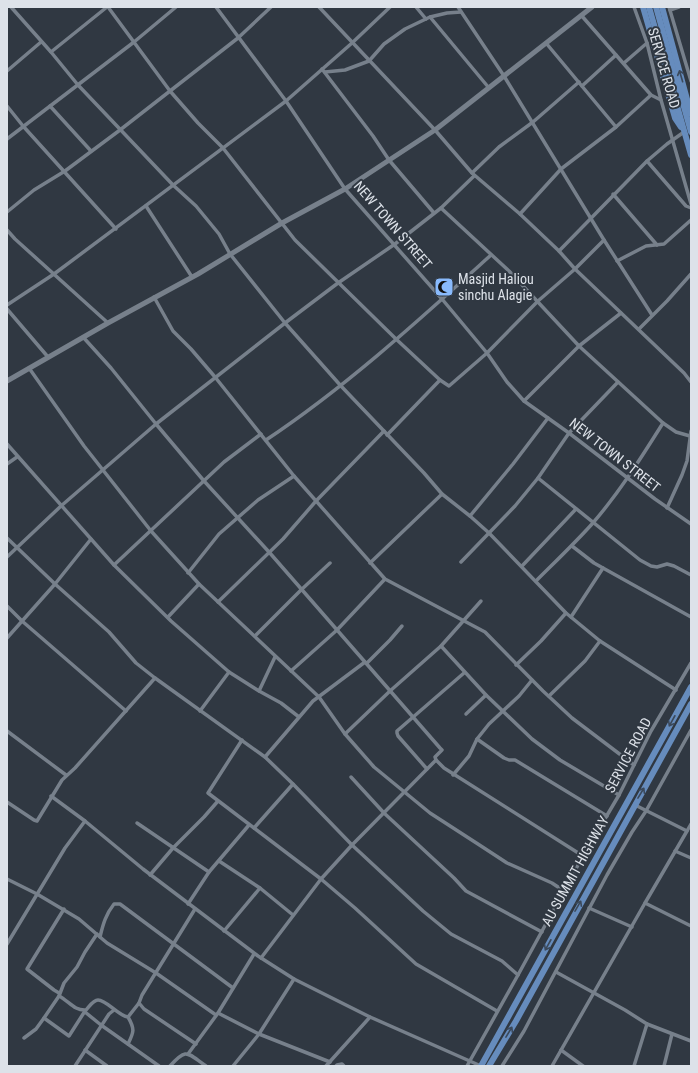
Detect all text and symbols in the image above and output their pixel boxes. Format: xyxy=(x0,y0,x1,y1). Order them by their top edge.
street label: SERVICE ROAD xyxy=(645,26,683,110)
one-way arrow xyxy=(677,70,684,83)
street label: NEW TOWN STREET xyxy=(351,178,435,272)
place label: Masjid Haliou sinchu Alagie xyxy=(458,271,534,303)
mosque icon: Masjid Haliou sinchu Alagie xyxy=(433,276,455,298)
street label: NEW TOWN STREET xyxy=(566,415,664,495)
street label: SERVICE ROAD xyxy=(602,715,654,795)
one-way arrow xyxy=(667,715,675,727)
one-way arrow xyxy=(638,787,646,799)
street label: AU SUMMIT HIGHWAY xyxy=(538,813,612,929)
one-way arrow xyxy=(575,901,583,913)
one-way arrow xyxy=(544,939,551,951)
one-way arrow xyxy=(505,1026,513,1038)

